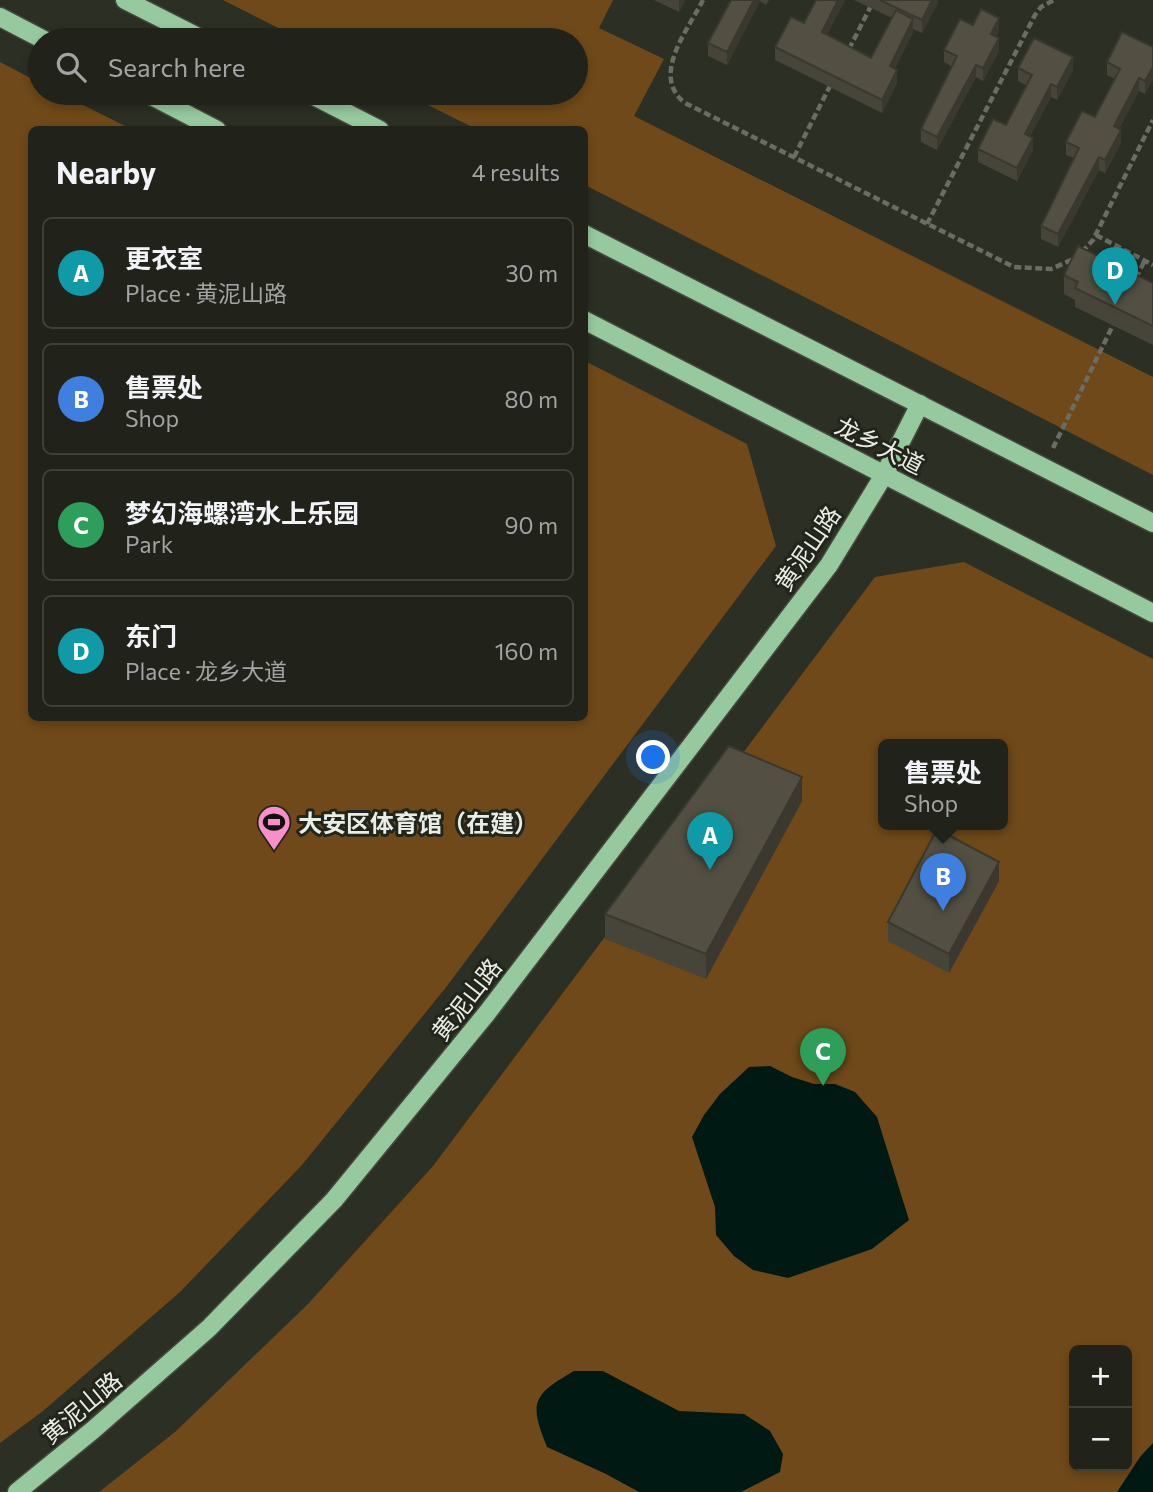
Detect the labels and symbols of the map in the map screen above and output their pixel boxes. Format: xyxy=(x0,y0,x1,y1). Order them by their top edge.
pin: D xyxy=(1092,247,1138,305)
street label: 龙乡大道 xyxy=(831,410,929,480)
street label: 黄泥山路 xyxy=(768,500,846,596)
your location xyxy=(636,740,670,774)
sports icon: 大安区体育馆（在建） xyxy=(255,803,293,852)
place label: 大安区体育馆（在建） xyxy=(298,808,538,837)
pin: A xyxy=(687,812,733,870)
pin: B xyxy=(920,853,966,911)
street label: 黄泥山路 xyxy=(425,952,507,1046)
pin: C xyxy=(800,1028,846,1086)
street label: 黄泥山路 xyxy=(35,1365,127,1449)

